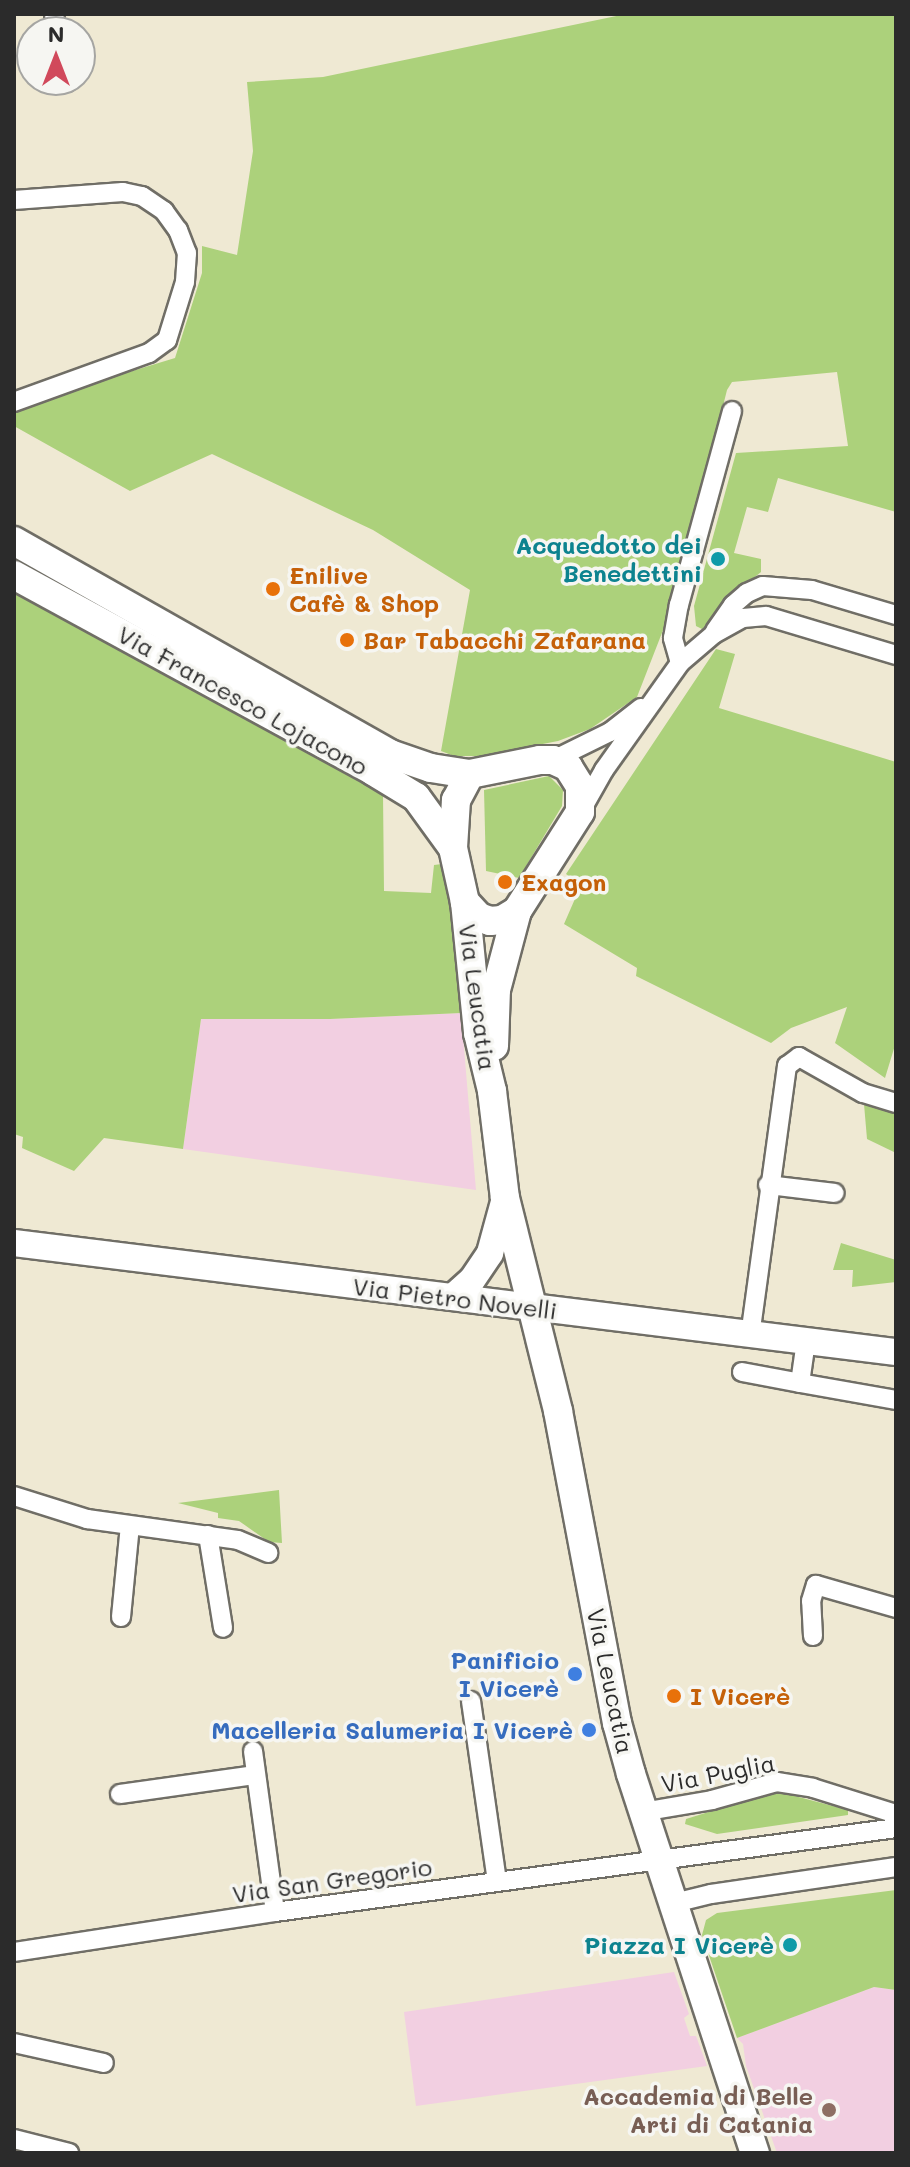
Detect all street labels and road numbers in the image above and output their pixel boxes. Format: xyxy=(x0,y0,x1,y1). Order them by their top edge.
street label: Via Francesco Lojacono xyxy=(113,619,373,781)
street label: Via Leucatia xyxy=(453,922,503,1072)
street label: Via Pietro Novelli xyxy=(351,1271,559,1325)
street label: Via Leucatia xyxy=(582,1606,640,1756)
street label: Via Puglia xyxy=(659,1748,777,1798)
street label: Via San Gregorio xyxy=(230,1852,434,1908)

